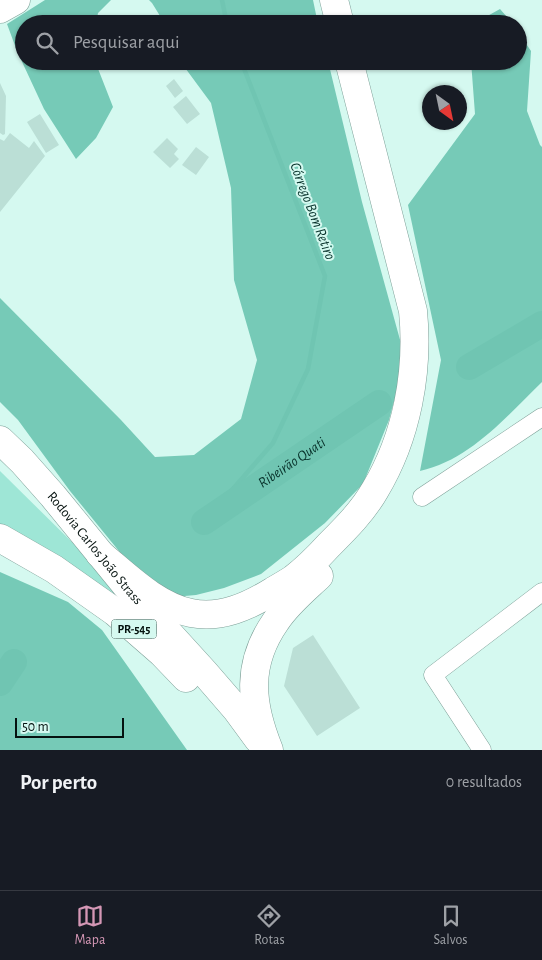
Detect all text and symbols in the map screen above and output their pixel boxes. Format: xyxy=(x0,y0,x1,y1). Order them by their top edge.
search box xyxy=(15,15,527,70)
icon: search xyxy=(33,29,61,57)
text: Pesquisar aqui xyxy=(73,33,179,52)
north arrow xyxy=(422,85,467,130)
water label: Córrego Bom Retiro xyxy=(287,161,338,262)
water label: Ribeirão Quati xyxy=(256,435,328,491)
street label: Rodovia Carlos João Strass xyxy=(45,489,145,607)
road number: PR-545 xyxy=(112,620,156,638)
scale bar xyxy=(15,715,124,738)
text: 50 m xyxy=(22,720,49,734)
text: Por perto xyxy=(20,772,97,793)
text: 0 resultados xyxy=(446,774,522,790)
tab: Mapa xyxy=(74,902,105,949)
tab: Rotas xyxy=(254,902,285,949)
tab: Salvos xyxy=(434,902,468,949)

